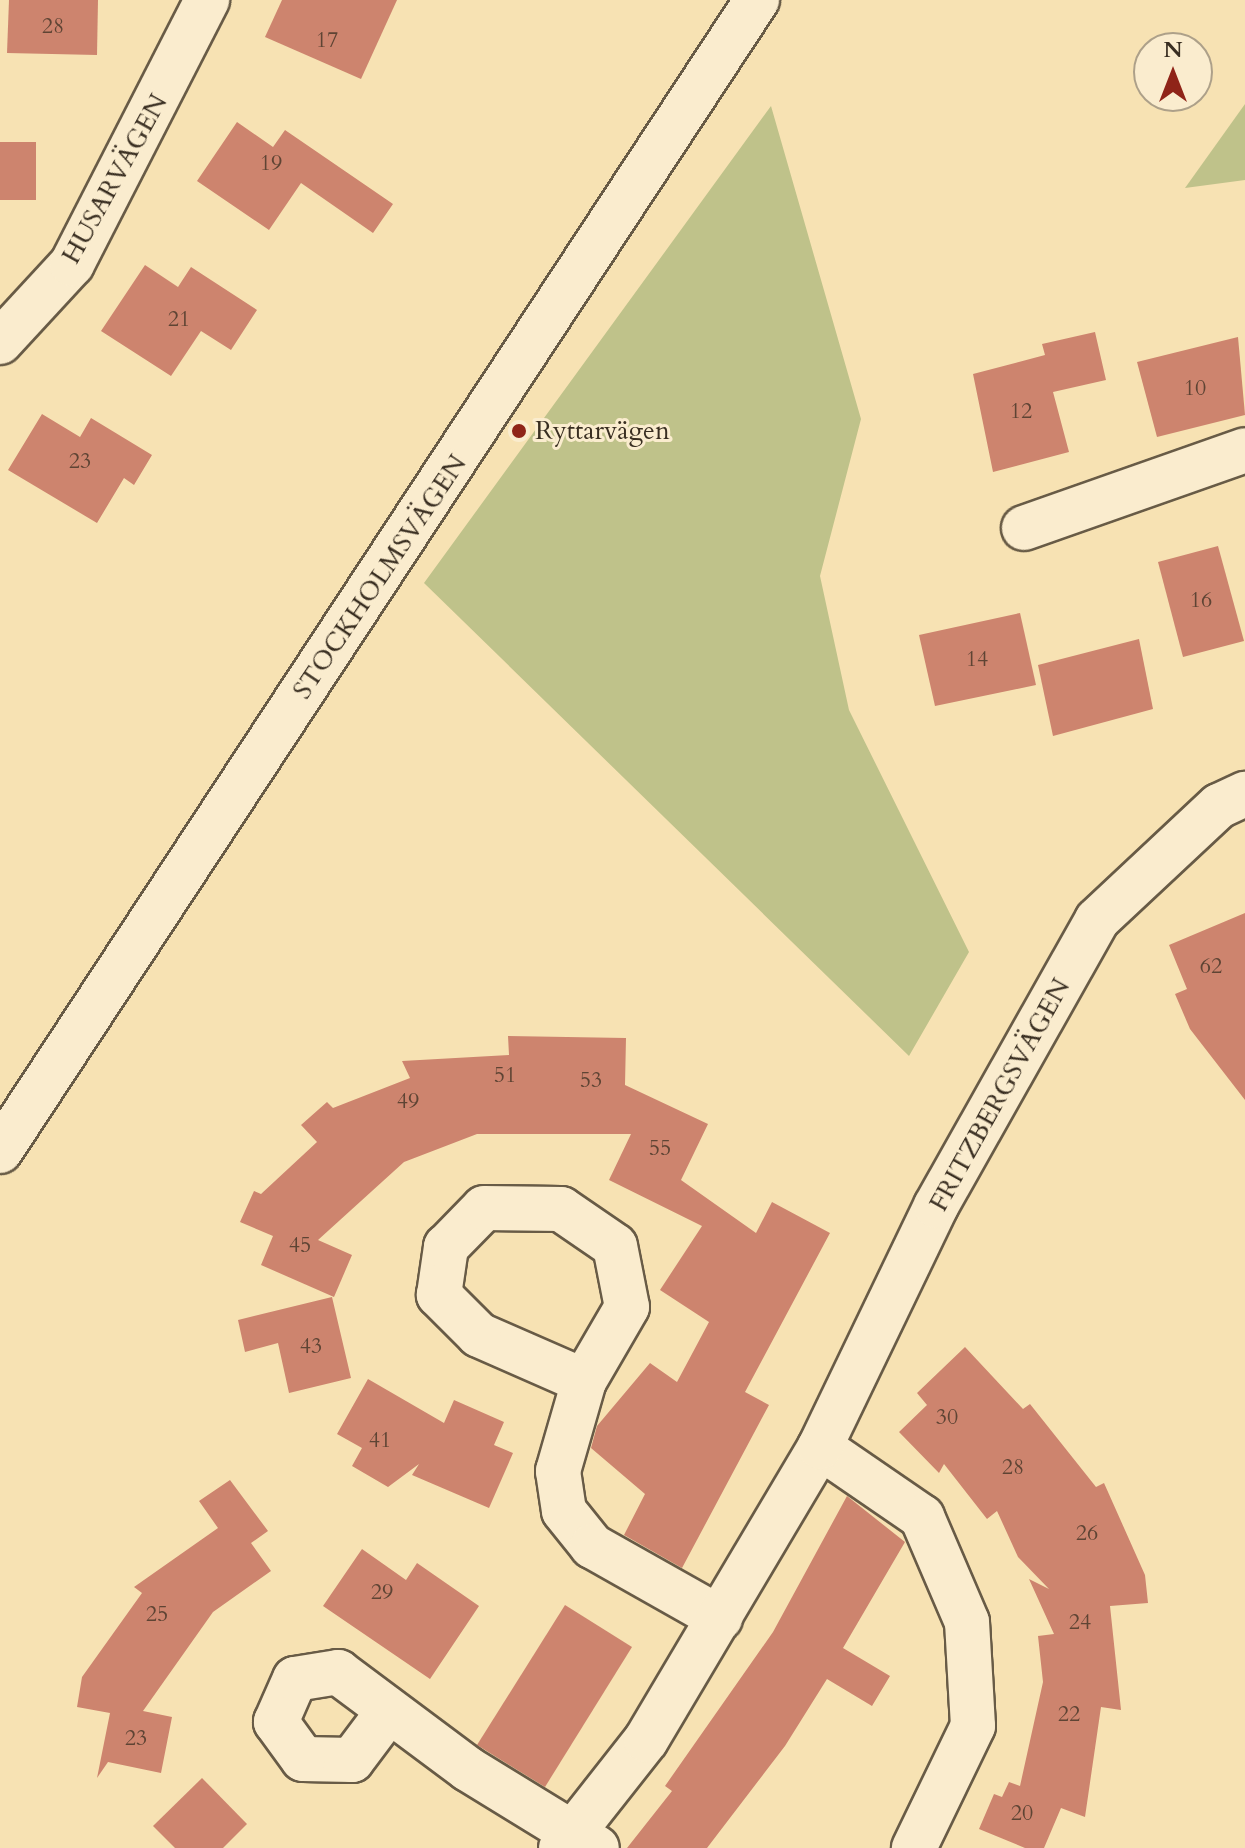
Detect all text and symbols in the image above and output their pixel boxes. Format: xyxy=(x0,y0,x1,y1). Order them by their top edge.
house number: 28 xyxy=(42,14,64,40)
house number: 17 xyxy=(316,28,338,54)
north arrow xyxy=(1133,32,1213,112)
text: N xyxy=(1163,35,1183,65)
street label: HUSARVÄGEN xyxy=(56,89,174,269)
house number: 19 xyxy=(260,151,282,177)
house number: 21 xyxy=(168,307,190,333)
house number: 10 xyxy=(1184,376,1206,402)
house number: 12 xyxy=(1010,399,1032,425)
place label: Ryttarvägen xyxy=(535,415,670,447)
marker: Ryttarvägen xyxy=(510,422,528,440)
house number: 23 xyxy=(69,449,91,475)
street label: STOCKHOLMSVÄGEN xyxy=(287,449,473,705)
house number: 16 xyxy=(1190,588,1212,614)
house number: 14 xyxy=(966,647,988,673)
house number: 62 xyxy=(1200,954,1222,980)
street label: FRITZBERGSVÄGEN xyxy=(923,973,1077,1217)
house number: 51 xyxy=(494,1063,516,1089)
house number: 53 xyxy=(580,1068,602,1094)
house number: 49 xyxy=(397,1089,419,1115)
house number: 55 xyxy=(649,1136,671,1162)
house number: 45 xyxy=(289,1233,311,1259)
house number: 43 xyxy=(300,1334,322,1360)
house number: 30 xyxy=(936,1405,958,1431)
house number: 41 xyxy=(369,1428,391,1454)
house number: 28 xyxy=(1002,1455,1024,1481)
house number: 26 xyxy=(1076,1521,1098,1547)
house number: 29 xyxy=(371,1580,393,1606)
house number: 25 xyxy=(146,1602,168,1628)
house number: 24 xyxy=(1069,1610,1091,1636)
house number: 22 xyxy=(1058,1702,1080,1728)
house number: 23 xyxy=(125,1726,147,1752)
house number: 20 xyxy=(1011,1801,1033,1827)

